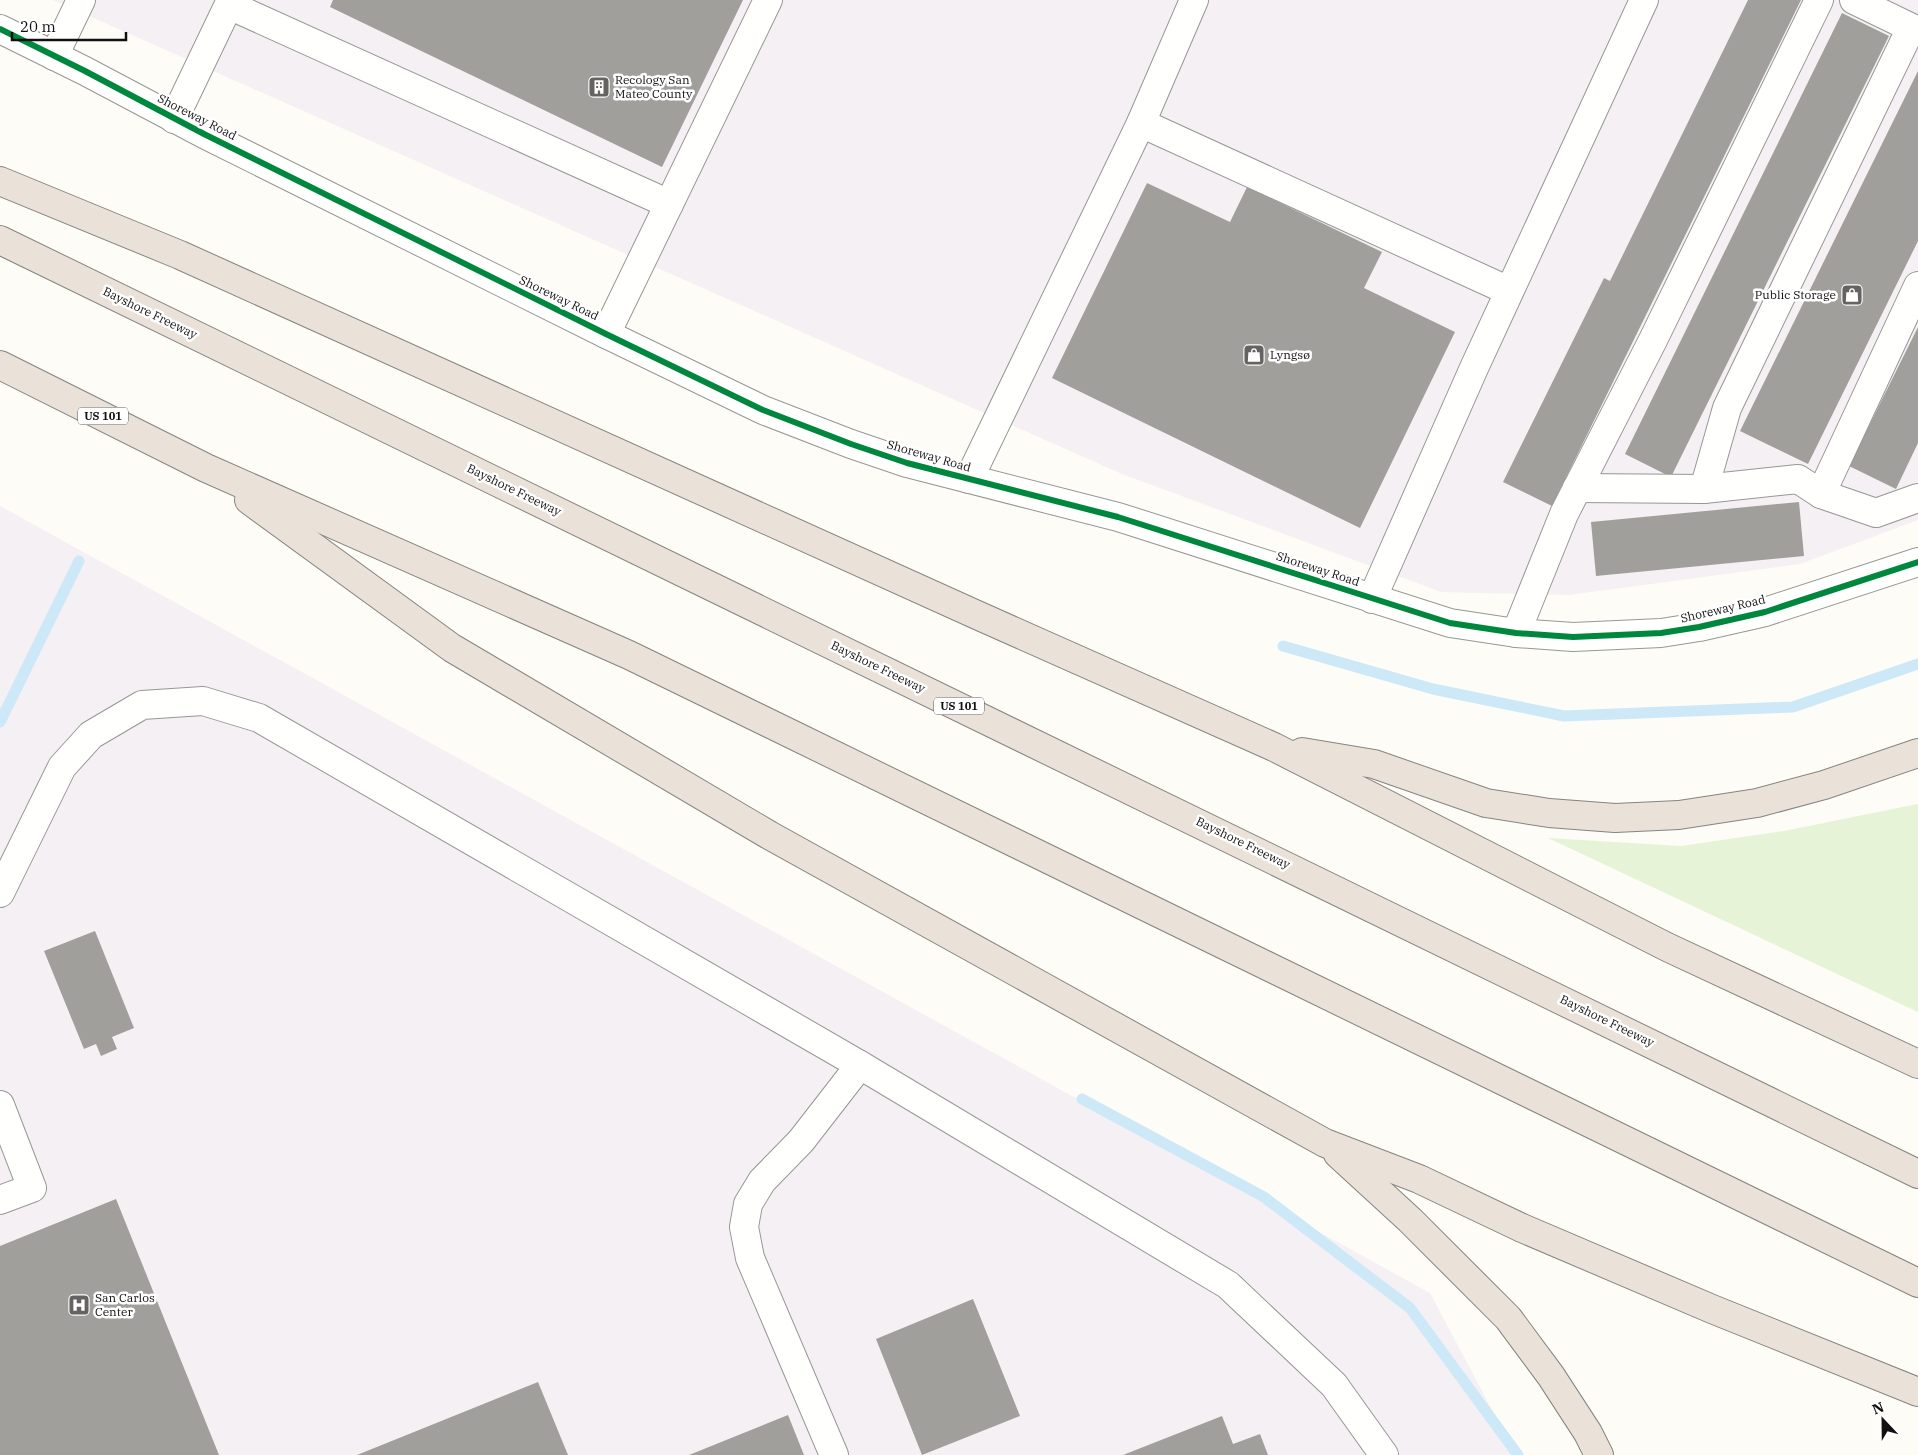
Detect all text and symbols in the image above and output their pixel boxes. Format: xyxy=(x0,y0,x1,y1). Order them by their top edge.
scale bar xyxy=(12,10,126,42)
text: 20 m xyxy=(20,17,56,36)
place label: Recology San Mateo County xyxy=(615,72,693,101)
building icon: Recology San Mateo County xyxy=(587,75,611,99)
street label: Shoreway Road xyxy=(155,90,239,143)
street label: Shoreway Road xyxy=(517,272,601,323)
street label: Bayshore Freeway xyxy=(101,283,200,342)
shop icon: Public Storage xyxy=(1840,283,1864,307)
place label: Public Storage xyxy=(1755,287,1836,302)
shop icon: Lyngsø xyxy=(1242,343,1266,367)
place label: Lyngsø xyxy=(1270,347,1310,362)
road number: US 101 xyxy=(78,408,128,424)
street label: Shoreway Road xyxy=(885,436,973,475)
street label: Bayshore Freeway xyxy=(465,460,564,519)
street label: Shoreway Road xyxy=(1275,548,1362,589)
street label: Shoreway Road xyxy=(1679,591,1767,626)
street label: Bayshore Freeway xyxy=(829,637,928,696)
road number: US 101 xyxy=(934,698,984,714)
street label: Bayshore Freeway xyxy=(1194,813,1293,872)
street label: Bayshore Freeway xyxy=(1558,991,1657,1050)
place label: San Carlos Center xyxy=(95,1290,155,1319)
hospital icon: San Carlos Center xyxy=(67,1293,91,1317)
north arrow xyxy=(1858,1395,1908,1445)
text: N xyxy=(1870,1398,1887,1418)

